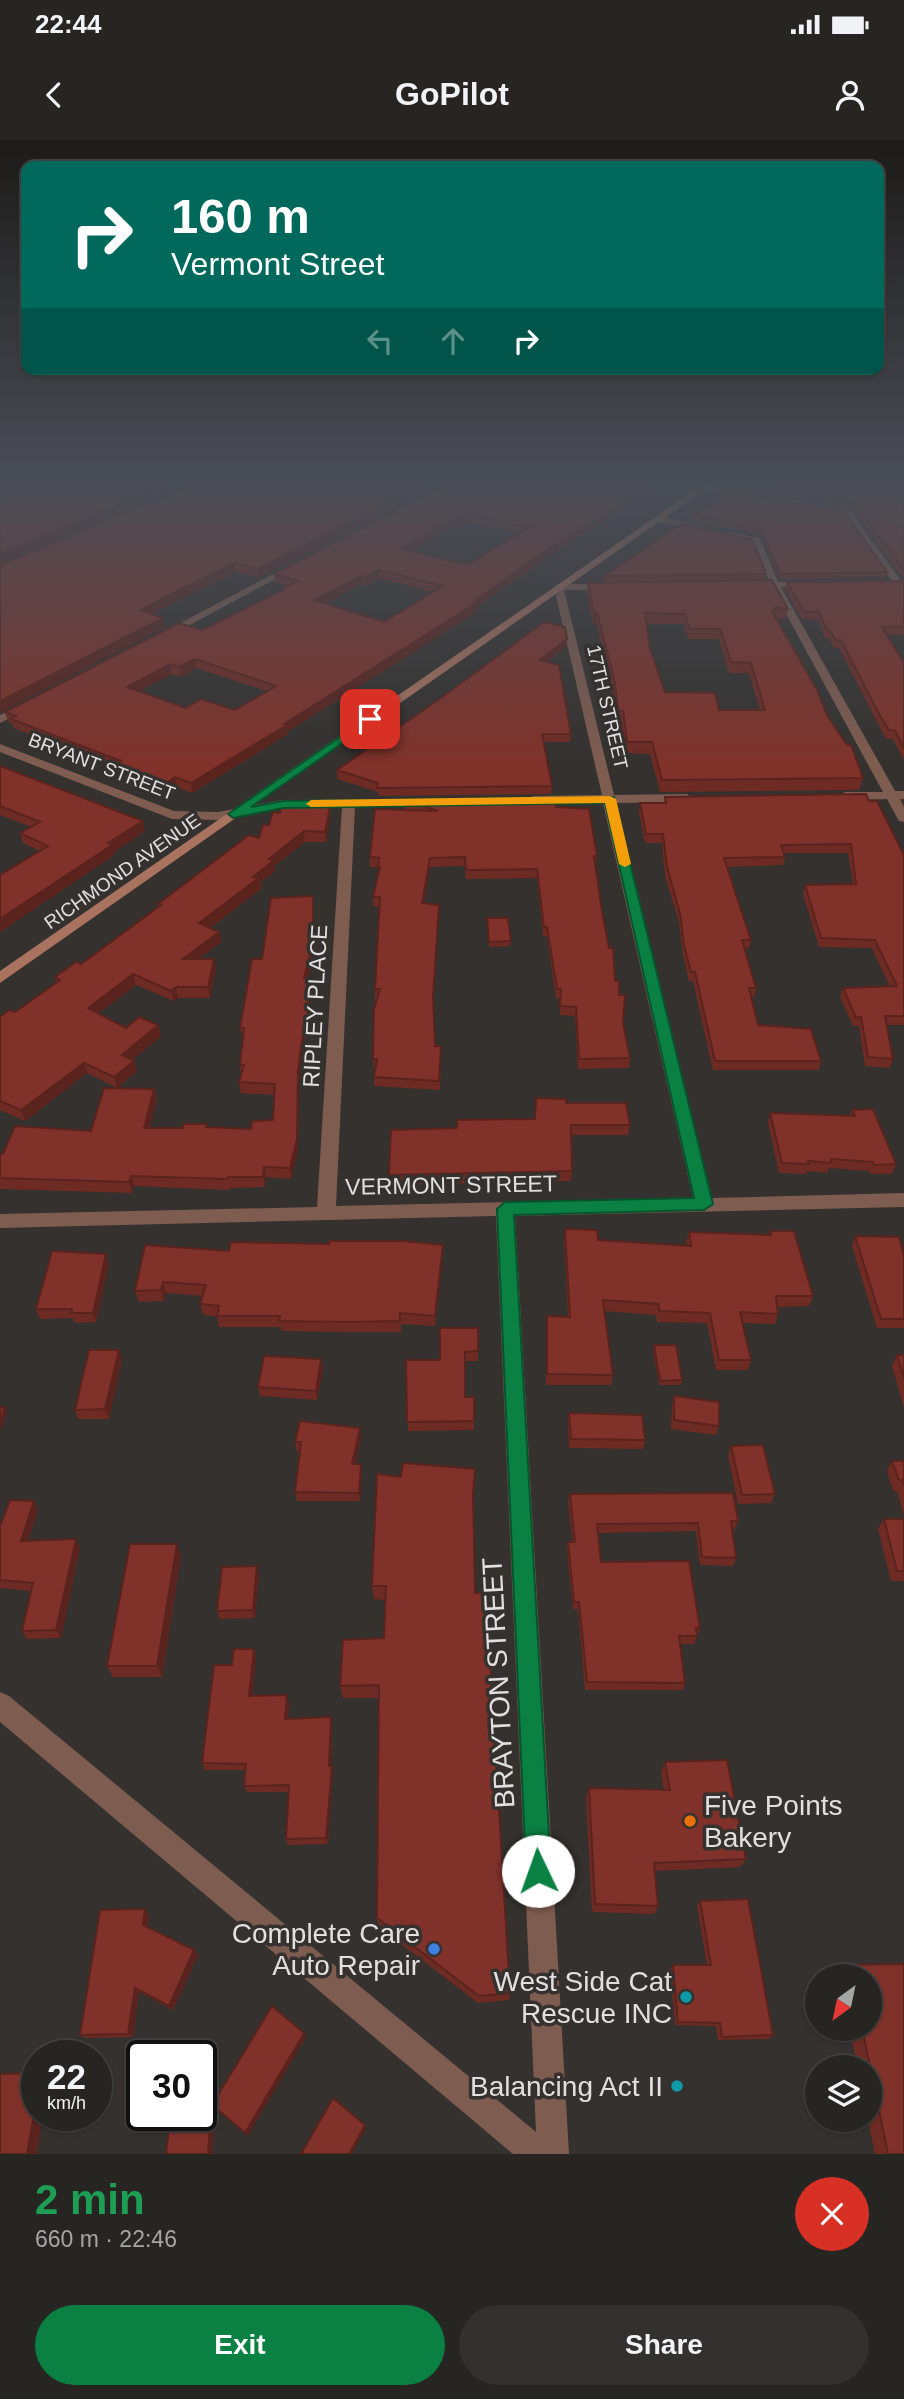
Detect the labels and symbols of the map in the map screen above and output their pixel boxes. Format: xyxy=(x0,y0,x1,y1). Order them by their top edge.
street label: 17TH STREET xyxy=(583,643,632,772)
pin xyxy=(340,689,400,749)
street label: BRYANT STREET xyxy=(26,729,178,804)
street label: RICHMOND AVENUE xyxy=(40,810,204,933)
street label: RIPLEY PLACE xyxy=(298,924,332,1088)
street label: VERMONT STREET xyxy=(345,1170,557,1200)
street label: BRAYTON STREET xyxy=(476,1557,521,1809)
place label: Five Points Bakery xyxy=(704,1790,843,1853)
marker: Five Points Bakery xyxy=(682,1813,698,1829)
position arrow xyxy=(501,1834,575,1908)
place label: Complete Care Auto Repair xyxy=(232,1918,420,1981)
marker: Complete Care Auto Repair xyxy=(426,1941,442,1957)
north arrow xyxy=(805,1964,882,2040)
place label: West Side Cat Rescue INC xyxy=(494,1966,672,2029)
marker: West Side Cat Rescue INC xyxy=(678,1989,694,2005)
speed limit sign: 30 xyxy=(126,2040,217,2131)
place label: Balancing Act II xyxy=(470,2071,663,2102)
marker: Balancing Act II xyxy=(669,2078,685,2094)

